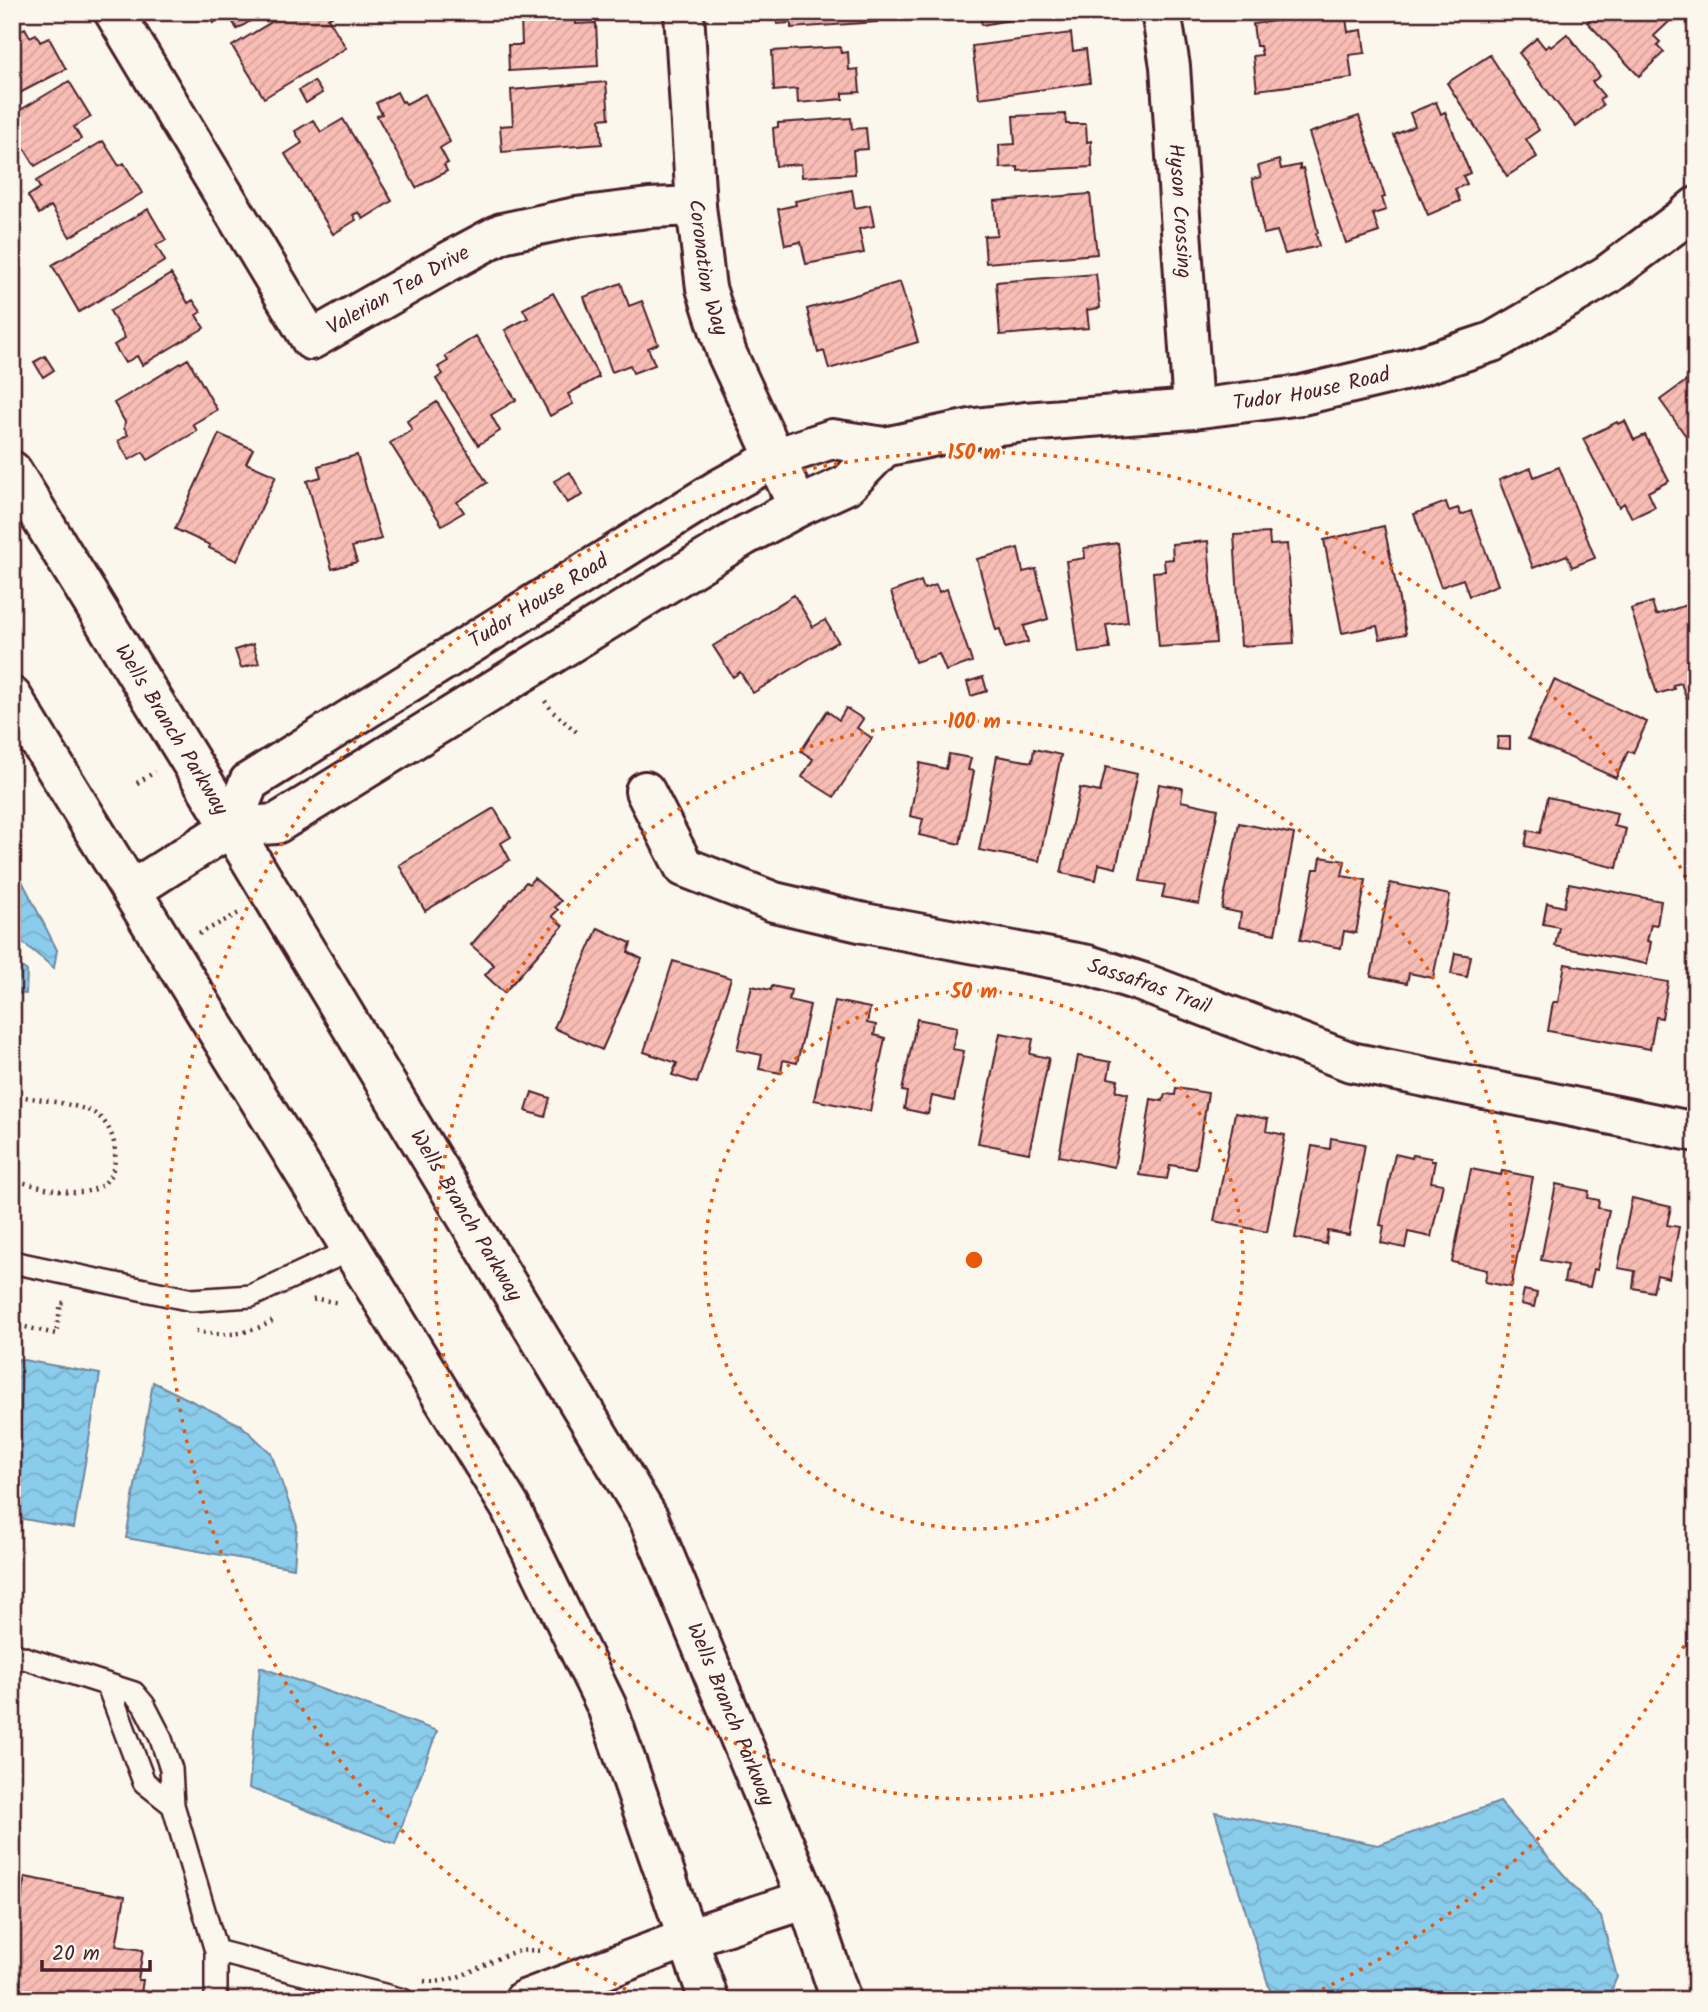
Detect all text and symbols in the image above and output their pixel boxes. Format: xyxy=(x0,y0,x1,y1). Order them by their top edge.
street label: Hyson Crossing xyxy=(1159,142,1201,279)
street label: Coronation Way xyxy=(679,199,737,340)
street label: Valerian Tea Drive xyxy=(321,236,476,344)
street label: Tudor House Road xyxy=(1231,358,1394,420)
text: 150 m xyxy=(947,437,1001,470)
street label: Tudor House Road xyxy=(462,545,616,657)
street label: Wells Branch Parkway xyxy=(106,638,237,822)
text: 100 m xyxy=(947,706,1001,739)
street label: Sassafras Trail xyxy=(1083,949,1216,1024)
text: 50 m xyxy=(950,976,997,1009)
street label: Wells Branch Parkway xyxy=(401,1123,531,1308)
centre of rings xyxy=(962,1248,986,1272)
street label: Wells Branch Parkway xyxy=(677,1618,783,1811)
scale bar xyxy=(42,1928,150,1972)
text: 20 m xyxy=(52,1938,100,1971)

